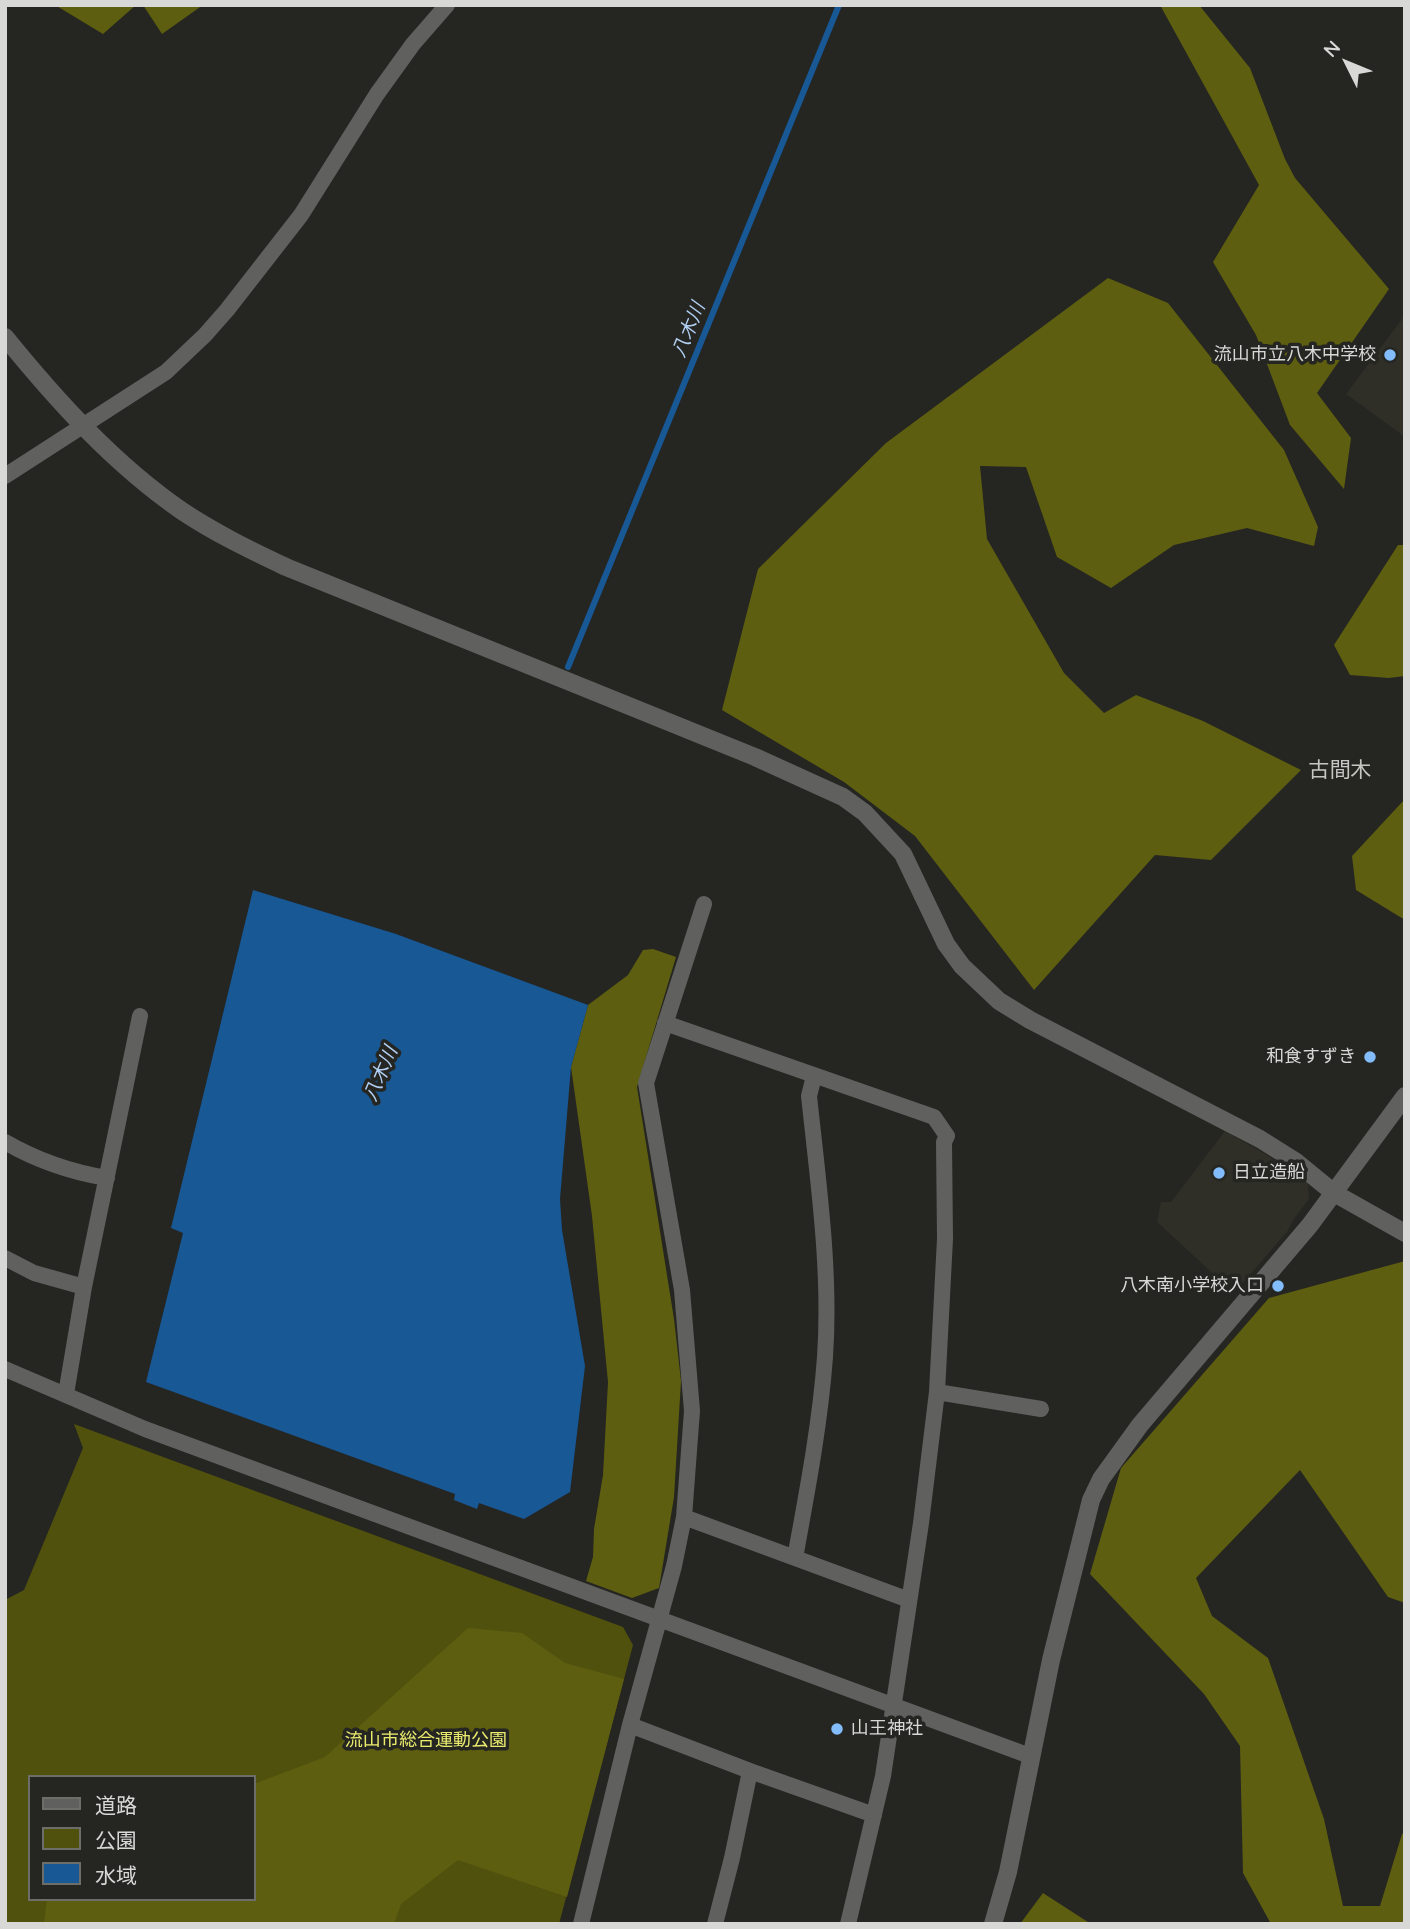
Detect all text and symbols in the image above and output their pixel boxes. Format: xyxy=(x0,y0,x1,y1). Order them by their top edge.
north arrow xyxy=(1312,28,1382,98)
text: N xyxy=(1318,35,1345,62)
water label: 八木川 xyxy=(668,299,710,361)
place label: 流山市立八木中学校 xyxy=(1214,344,1376,366)
marker: 流山市立八木中学校 xyxy=(1382,347,1398,363)
district label: 古間木 xyxy=(1309,758,1371,784)
water label: 八木川 xyxy=(359,1043,403,1105)
place label: 和食すずき xyxy=(1266,1046,1356,1068)
marker: 和食すずき xyxy=(1362,1049,1378,1065)
place label: 日立造船 xyxy=(1233,1162,1305,1184)
marker: 日立造船 xyxy=(1211,1165,1227,1181)
place label: 八木南小学校入口 xyxy=(1120,1275,1264,1297)
marker: 八木南小学校入口 xyxy=(1270,1278,1286,1294)
place label: 山王神社 xyxy=(851,1718,923,1740)
marker: 山王神社 xyxy=(829,1721,845,1737)
park label: 流山市総合運動公園 xyxy=(345,1730,507,1752)
legend xyxy=(28,1775,256,1901)
text: 道路 xyxy=(95,1792,137,1818)
text: 公園 xyxy=(95,1827,137,1853)
text: 水域 xyxy=(95,1862,137,1888)

